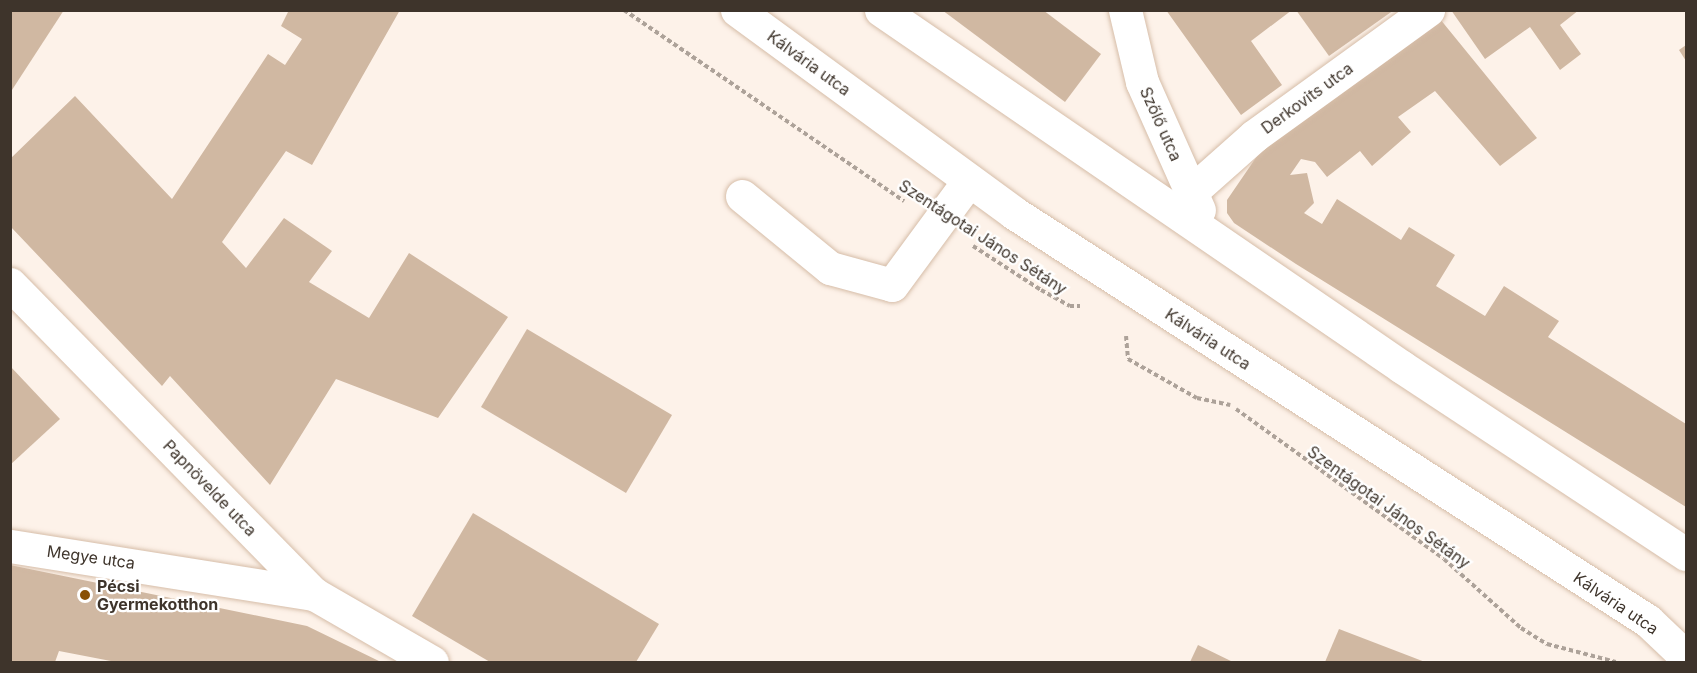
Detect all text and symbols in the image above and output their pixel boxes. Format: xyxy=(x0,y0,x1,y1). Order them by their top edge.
street label: Kálvária utca xyxy=(764,26,854,100)
street label: Derkovits utca xyxy=(1257,58,1357,138)
street label: Szőlő utca xyxy=(1136,84,1186,164)
street label: Szentágotai János Sétány xyxy=(895,176,1071,298)
street label: Kálvária utca xyxy=(1162,304,1254,374)
street label: Papnövelde utca xyxy=(159,436,261,540)
street label: Szentágotai János Sétány xyxy=(1304,442,1474,572)
street label: Megye utca xyxy=(46,541,136,573)
street label: Kálvária utca xyxy=(1570,568,1662,638)
place label: Pécsi Gyermekotthon xyxy=(97,576,218,614)
marker: Pécsi Gyermekotthon xyxy=(78,588,92,602)

